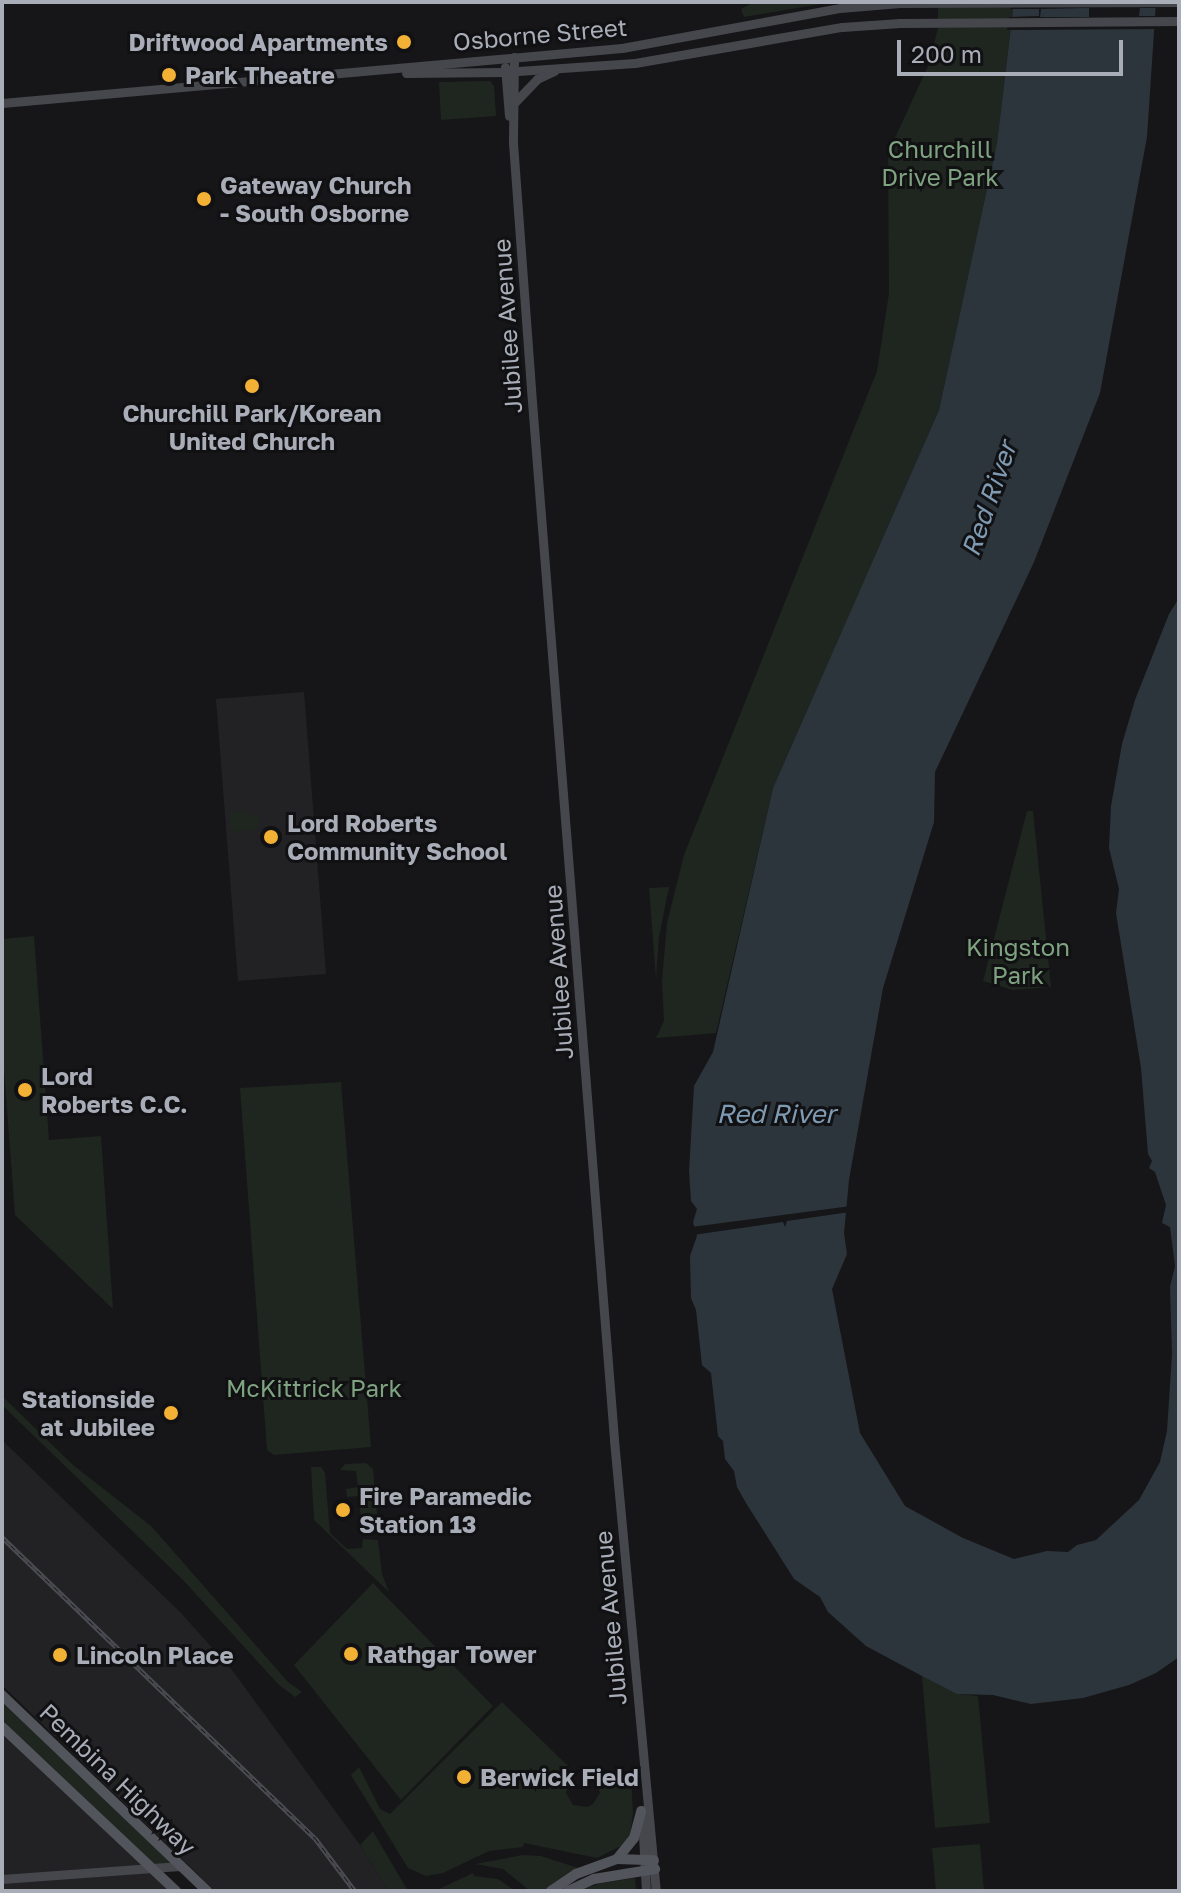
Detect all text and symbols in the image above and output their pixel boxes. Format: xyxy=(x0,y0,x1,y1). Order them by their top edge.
street label: Osborne Street xyxy=(452,12,628,56)
scale bar xyxy=(901,24,1127,74)
place label: Driftwood Apartments xyxy=(129,28,388,56)
marker: Driftwood Apartments xyxy=(395,33,413,51)
text: 200 m xyxy=(911,39,982,68)
place label: Park Theatre xyxy=(185,61,335,89)
marker: Park Theatre xyxy=(160,66,178,84)
park label: Churchill Drive Park xyxy=(881,135,999,191)
place label: Gateway Church - South Osborne xyxy=(220,171,412,227)
marker: Gateway Church - South Osborne xyxy=(195,190,213,208)
street label: Jubilee Avenue xyxy=(487,238,527,414)
marker: Churchill Park/Korean United Church xyxy=(243,377,261,395)
place label: Churchill Park/Korean United Church xyxy=(122,399,382,455)
water label: Red River xyxy=(955,438,1023,560)
place label: Lord Roberts Community School xyxy=(287,809,507,865)
marker: Lord Roberts Community School xyxy=(262,828,280,846)
street label: Jubilee Avenue xyxy=(538,884,578,1060)
park label: Kingston Park xyxy=(966,933,1070,989)
place label: Lord Roberts C.C. xyxy=(41,1062,188,1118)
marker: Lord Roberts C.C. xyxy=(16,1081,34,1099)
water label: Red River xyxy=(717,1098,835,1130)
park label: McKittrick Park xyxy=(226,1374,402,1402)
place label: Stationside at Jubilee xyxy=(22,1385,155,1441)
marker: Stationside at Jubilee xyxy=(162,1404,180,1422)
place label: Fire Paramedic Station 13 xyxy=(359,1482,532,1538)
marker: Fire Paramedic Station 13 xyxy=(334,1501,352,1519)
street label: Jubilee Avenue xyxy=(588,1530,632,1706)
place label: Rathgar Tower xyxy=(367,1640,537,1668)
place label: Lincoln Place xyxy=(76,1641,234,1669)
marker: Rathgar Tower xyxy=(342,1645,360,1663)
marker: Lincoln Place xyxy=(51,1646,69,1664)
street label: Pembina Highway xyxy=(34,1697,202,1861)
place label: Berwick Field xyxy=(480,1763,639,1791)
marker: Berwick Field xyxy=(455,1768,473,1786)

